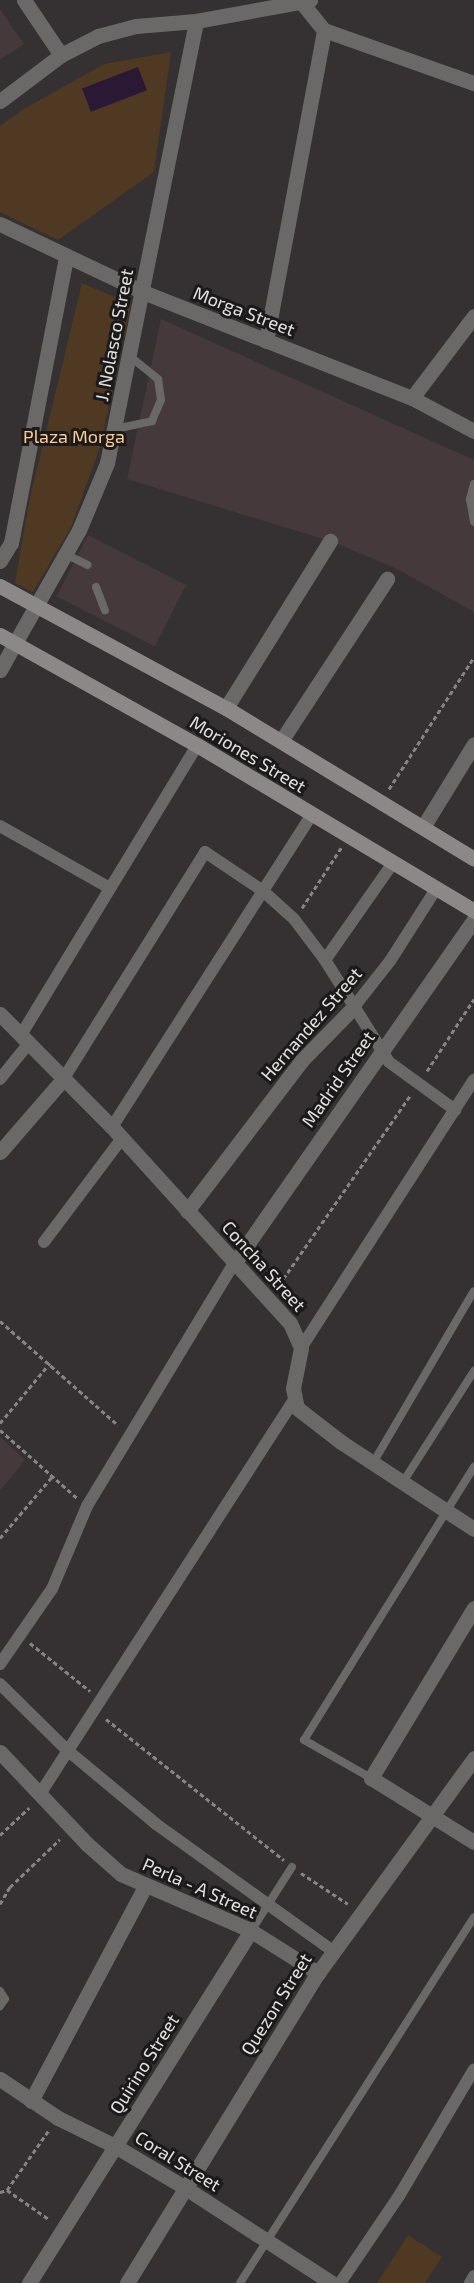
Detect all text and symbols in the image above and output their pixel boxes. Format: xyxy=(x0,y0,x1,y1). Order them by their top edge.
street label: J. Nolasco Street xyxy=(91,267,137,403)
street label: Morga Street xyxy=(190,282,298,340)
park label: Plaza Morga xyxy=(23,425,125,447)
street label: Moriones Street xyxy=(186,711,310,797)
street label: Hernandez Street xyxy=(256,963,366,1085)
street label: Madrid Street xyxy=(297,1027,379,1131)
street label: Concha Street xyxy=(218,1216,310,1316)
street label: Perla - A Street xyxy=(139,1853,261,1923)
street label: Quezon Street xyxy=(236,1949,316,2059)
street label: Quirino Street xyxy=(105,2010,183,2118)
street label: Coral Street xyxy=(131,2126,225,2196)

